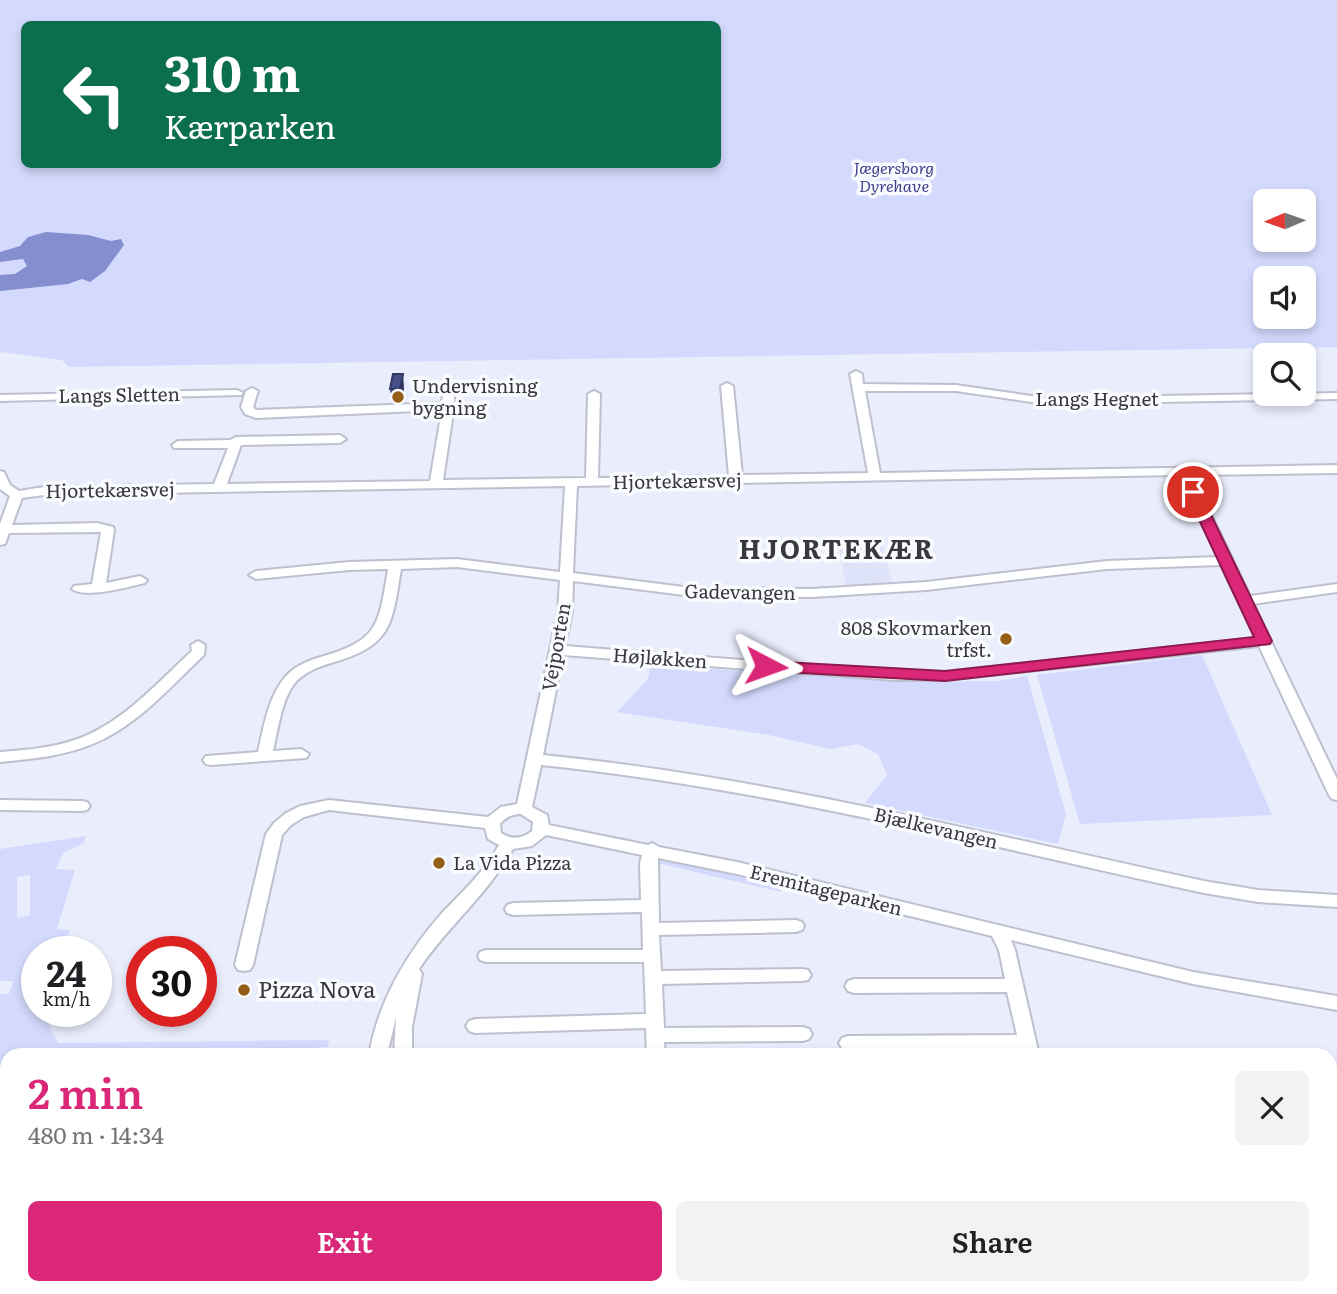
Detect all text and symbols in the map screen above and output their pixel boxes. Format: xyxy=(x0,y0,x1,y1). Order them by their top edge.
text: 310 m xyxy=(164,34,300,107)
icon: left xyxy=(49,49,140,140)
text: Kærparken xyxy=(164,101,336,149)
park label: Jægersborg Dyrehave xyxy=(854,155,934,197)
north arrow xyxy=(1253,189,1316,252)
map controls xyxy=(1253,189,1316,406)
button: sound xyxy=(1253,266,1316,329)
button: search xyxy=(1253,343,1316,406)
place label: Undervisning bygning xyxy=(412,371,538,421)
street label: Langs Sletten xyxy=(58,379,180,409)
street label: Langs Hegnet xyxy=(1035,384,1159,412)
marker: Undervisning bygning xyxy=(390,389,406,405)
pin xyxy=(1163,462,1223,522)
street label: Hjortekærsvej xyxy=(612,465,742,495)
icon: arrive xyxy=(1174,473,1212,511)
street label: Hjortekærsvej xyxy=(45,474,175,504)
district label: HJORTEKÆR xyxy=(739,528,935,567)
street label: Gadevangen xyxy=(684,576,796,606)
street label: Vejporten xyxy=(533,600,577,693)
place label: 808 Skovmarken trfst. xyxy=(841,613,992,663)
position arrow xyxy=(729,629,803,703)
marker: 808 Skovmarken trfst. xyxy=(998,631,1014,647)
street label: Højløkken xyxy=(612,640,708,674)
street label: Bjælkevangen xyxy=(871,799,1001,855)
place label: La Vida Pizza xyxy=(453,848,572,876)
marker: La Vida Pizza xyxy=(431,855,447,871)
street label: Eremitageparken xyxy=(747,857,906,922)
speed limit sign: 30 xyxy=(126,936,217,1027)
text: 24 xyxy=(47,946,86,998)
place label: Pizza Nova xyxy=(258,971,376,1005)
marker: Pizza Nova xyxy=(236,982,252,998)
text: km/h xyxy=(43,985,90,1012)
text: 2 min xyxy=(28,1060,143,1122)
button: close xyxy=(1235,1071,1309,1145)
text: 480 m · 14:34 xyxy=(28,1117,164,1151)
button: Exit xyxy=(28,1201,662,1281)
button: Share xyxy=(676,1201,1309,1281)

